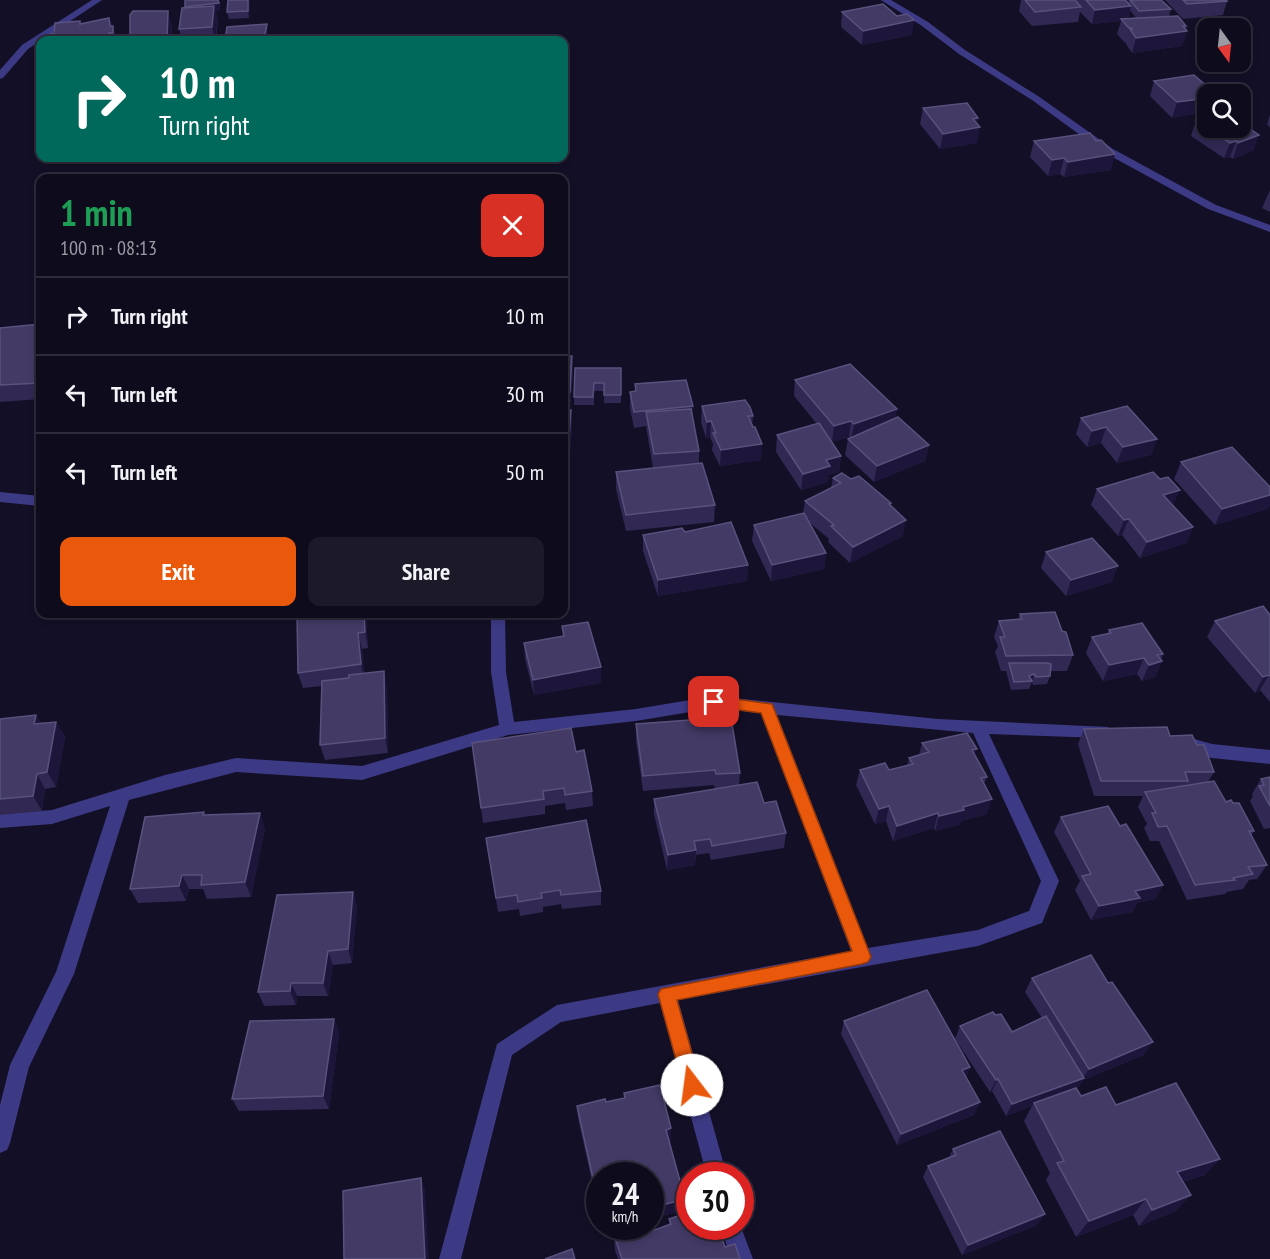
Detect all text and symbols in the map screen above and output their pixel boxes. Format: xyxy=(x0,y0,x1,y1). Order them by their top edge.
north arrow xyxy=(1197,18,1251,72)
map controls xyxy=(1197,18,1251,138)
text: 10 m xyxy=(159,55,236,110)
icon: right xyxy=(60,60,138,138)
button: search xyxy=(1197,84,1251,138)
text: Turn right xyxy=(159,108,250,142)
text: 1 min xyxy=(60,189,133,236)
button: close xyxy=(481,194,544,257)
text: 100 m · 08:13 xyxy=(60,235,157,261)
icon: right xyxy=(60,300,93,333)
text: Turn right xyxy=(111,302,188,330)
text: 10 m xyxy=(505,302,544,330)
icon: left xyxy=(60,378,93,411)
text: Turn left xyxy=(111,380,177,408)
text: 30 m xyxy=(505,380,544,408)
icon: left xyxy=(60,456,93,489)
text: Turn left xyxy=(111,458,177,486)
text: 50 m xyxy=(505,458,544,486)
button: Exit xyxy=(60,537,296,606)
button: Share xyxy=(308,537,544,606)
pin xyxy=(688,676,739,727)
icon: arrive xyxy=(697,685,730,718)
position arrow xyxy=(660,1053,724,1117)
speed limit sign: 30 xyxy=(676,1162,754,1240)
text: 24 xyxy=(611,1174,639,1213)
text: km/h xyxy=(612,1207,638,1226)

